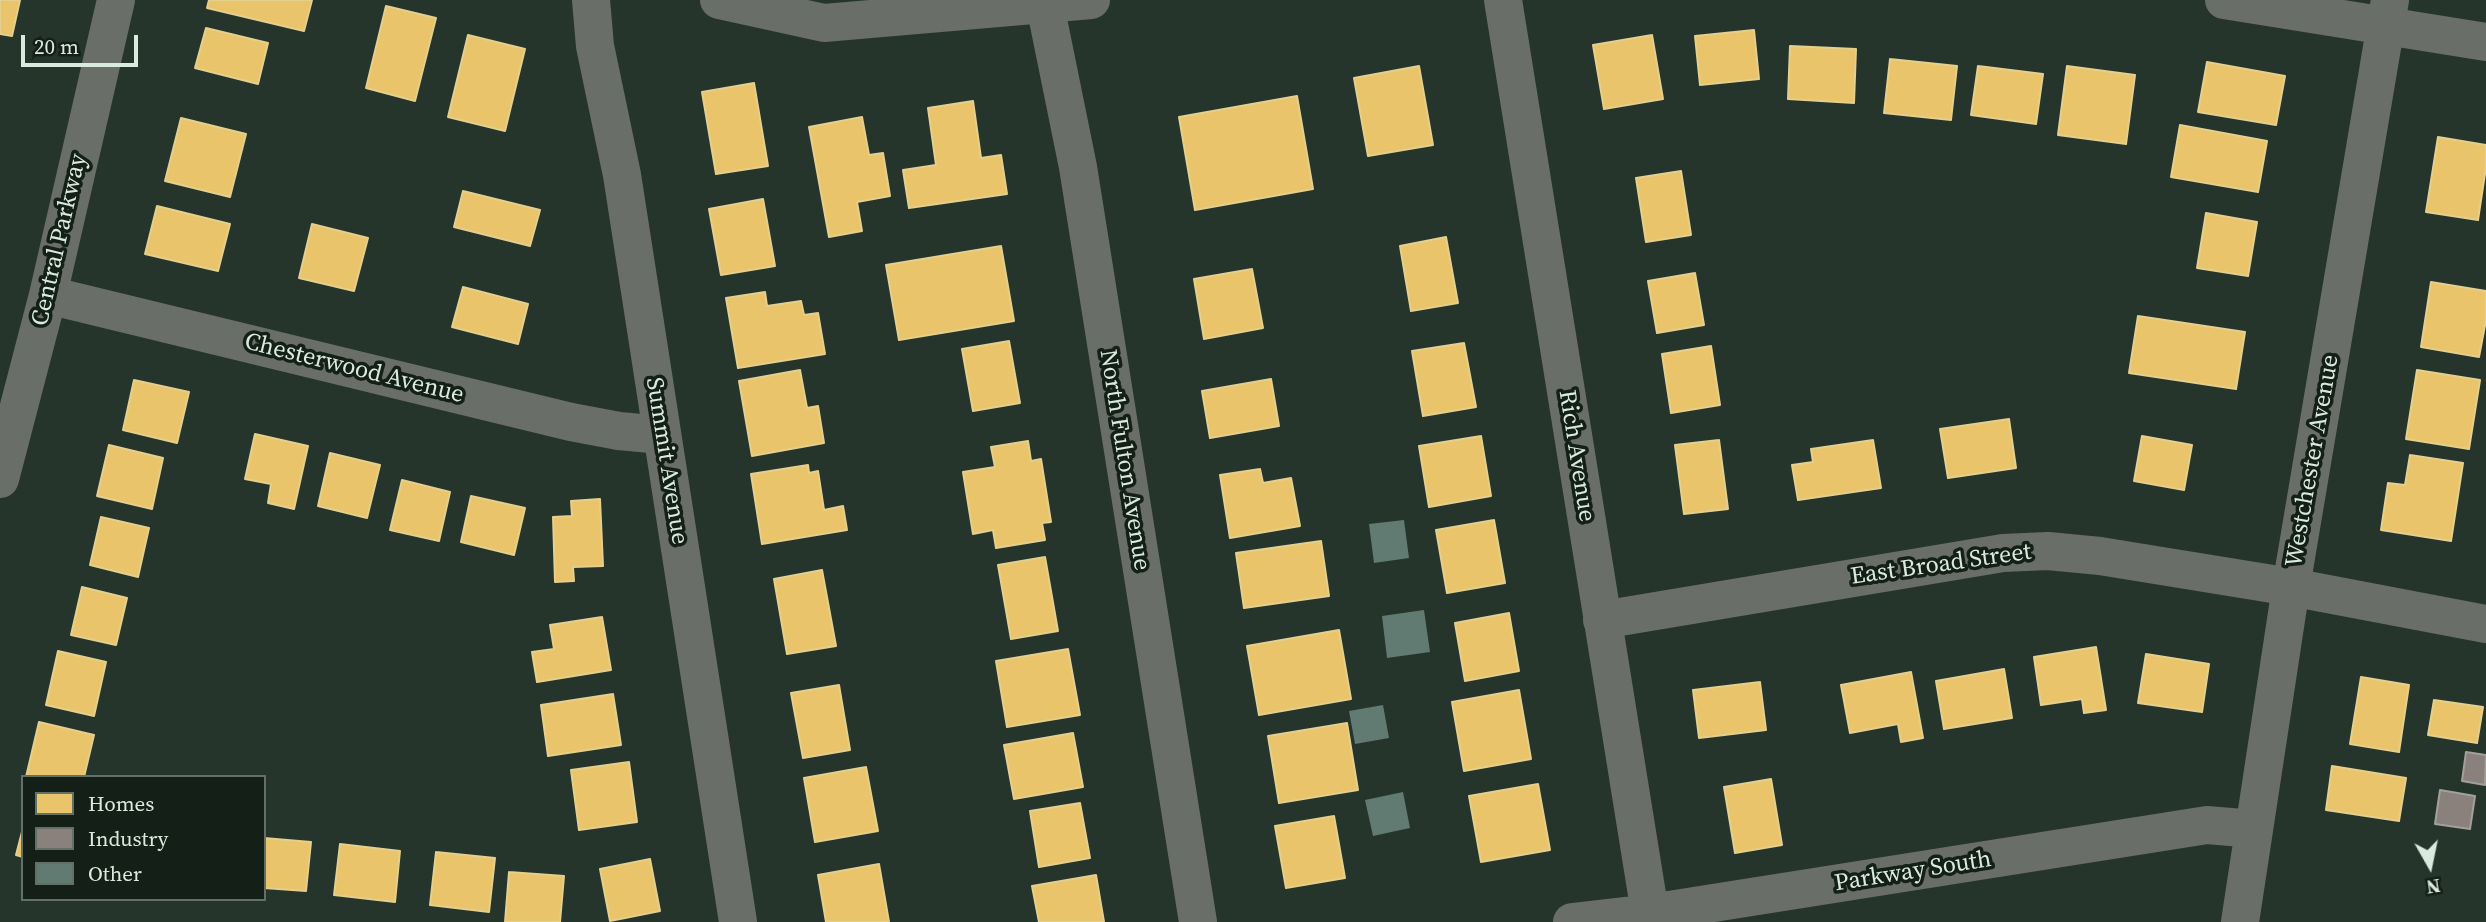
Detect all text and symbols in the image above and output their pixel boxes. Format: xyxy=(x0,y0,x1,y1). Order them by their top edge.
scale bar xyxy=(24,21,142,65)
text: 20 m xyxy=(34,32,79,61)
street label: Central Parkway xyxy=(26,151,94,329)
street label: Chesterwood Avenue xyxy=(241,328,467,410)
street label: North Fulton Avenue xyxy=(1092,347,1156,573)
street label: Westchester Avenue xyxy=(2280,353,2346,569)
street label: Summit Avenue xyxy=(639,375,693,547)
street label: Rich Avenue xyxy=(1551,388,1601,524)
street label: East Broad Street xyxy=(1849,538,2033,592)
legend xyxy=(21,775,266,901)
text: Homes xyxy=(88,789,154,818)
text: Industry xyxy=(88,824,168,853)
north arrow xyxy=(2395,831,2465,901)
street label: Parkway South xyxy=(1832,845,1994,899)
text: Other xyxy=(88,859,142,888)
text: N xyxy=(2424,873,2442,901)

